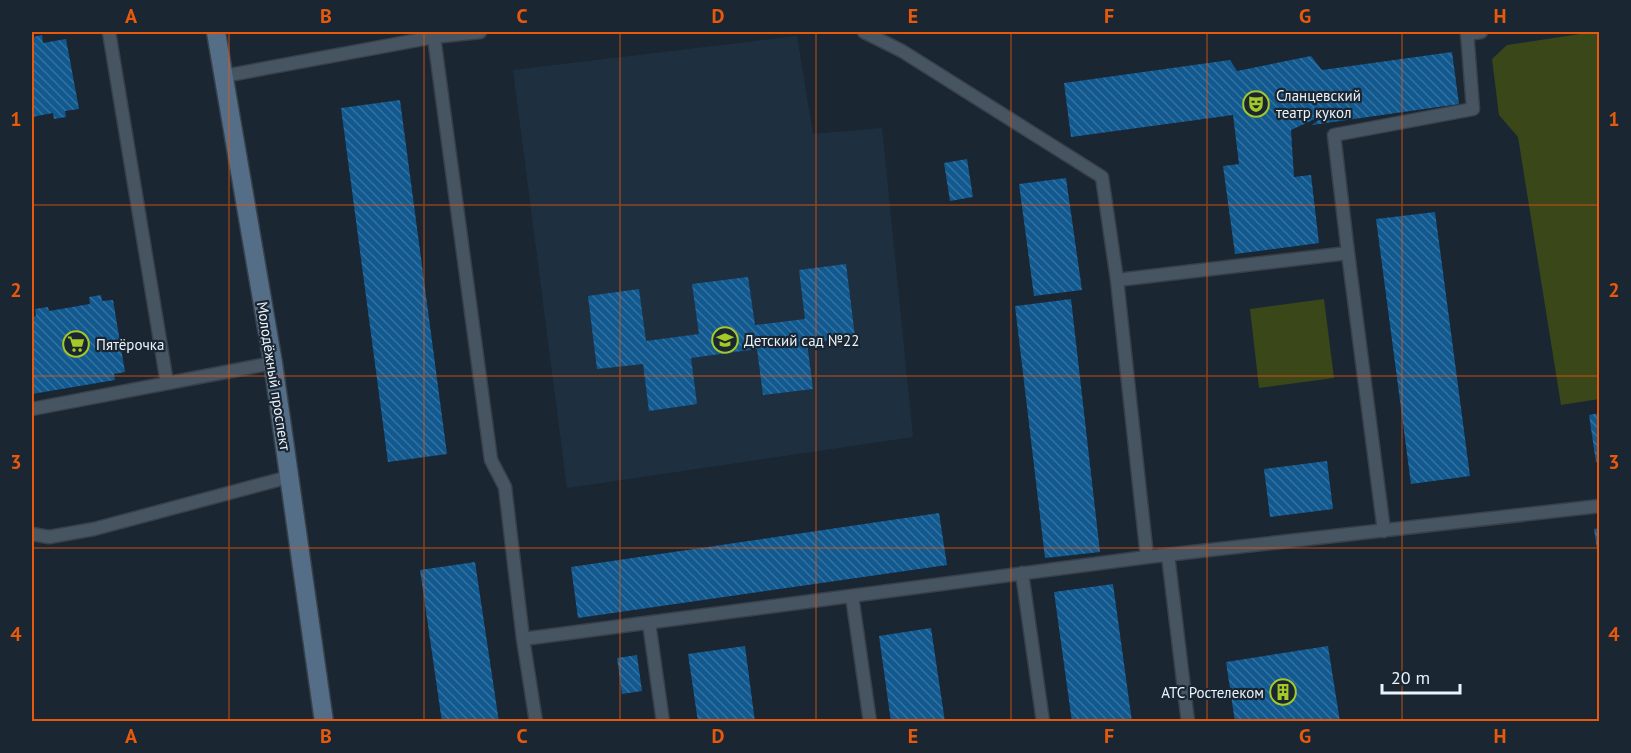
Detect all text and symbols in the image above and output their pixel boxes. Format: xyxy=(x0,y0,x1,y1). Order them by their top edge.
text: A xyxy=(125,3,138,29)
text: B xyxy=(320,3,332,29)
text: C xyxy=(516,3,528,29)
text: D xyxy=(712,3,725,29)
text: E xyxy=(908,3,918,29)
text: F xyxy=(1104,3,1114,29)
text: G xyxy=(1299,3,1311,29)
text: H xyxy=(1493,3,1507,29)
place label: Сланцевский театр кукол xyxy=(1276,86,1361,122)
theatre icon: Сланцевский театр кукол xyxy=(1241,89,1271,119)
text: 1 xyxy=(10,106,22,132)
text: 1 xyxy=(1608,106,1620,132)
text: 2 xyxy=(10,277,22,303)
text: 2 xyxy=(1608,277,1620,303)
street label: Молодёжный проспект xyxy=(253,300,295,452)
school or university icon: Детский сад №22 xyxy=(710,325,740,355)
supermarket icon: Пятёрочка xyxy=(61,329,91,359)
place label: Детский сад №22 xyxy=(744,331,859,350)
place label: Пятёрочка xyxy=(96,335,164,354)
text: 3 xyxy=(10,449,22,475)
text: 3 xyxy=(1608,449,1620,475)
text: 4 xyxy=(10,621,22,647)
text: 4 xyxy=(1608,621,1620,647)
scale bar xyxy=(1382,657,1460,695)
text: 20 m xyxy=(1391,666,1430,689)
building icon: АТС Ростелеком xyxy=(1268,677,1298,707)
place label: АТС Ростелеком xyxy=(1161,683,1264,702)
text: A xyxy=(125,723,138,749)
text: B xyxy=(320,723,332,749)
text: C xyxy=(516,723,528,749)
text: D xyxy=(712,723,725,749)
text: E xyxy=(908,723,918,749)
text: F xyxy=(1104,723,1114,749)
text: G xyxy=(1299,723,1311,749)
text: H xyxy=(1493,723,1507,749)

